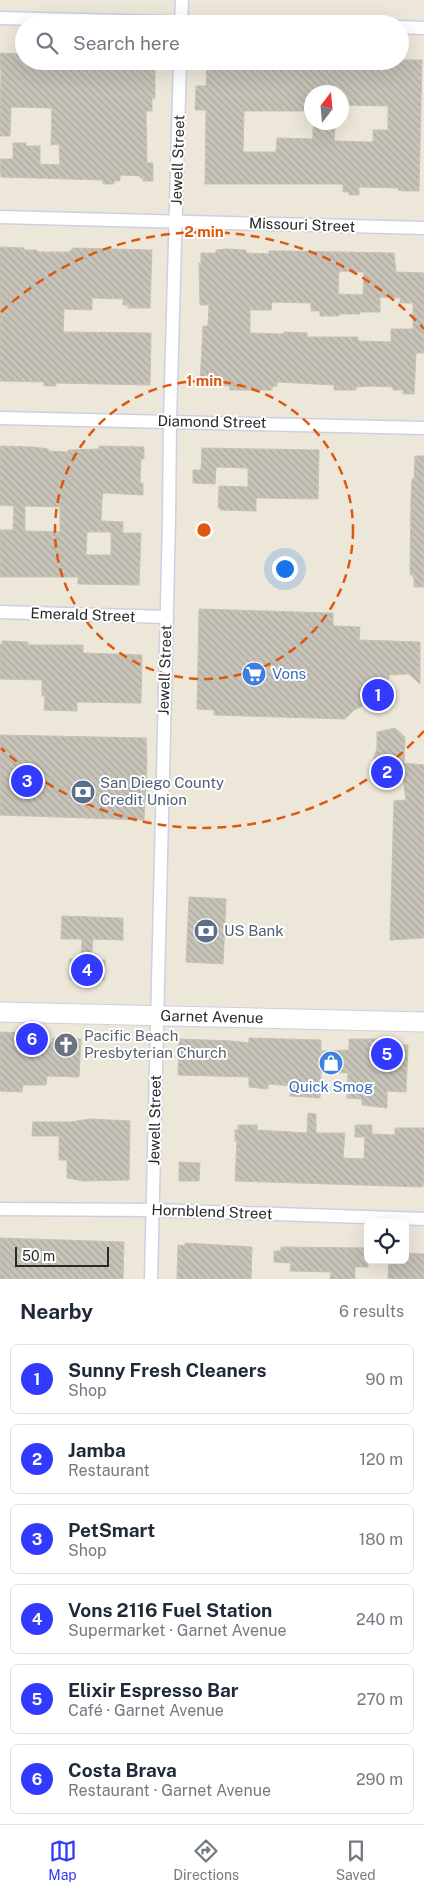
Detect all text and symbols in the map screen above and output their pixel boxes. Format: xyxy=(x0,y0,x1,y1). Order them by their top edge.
search box xyxy=(15,15,409,70)
icon: search xyxy=(33,29,61,57)
text: Search here xyxy=(73,32,180,54)
north arrow xyxy=(304,85,349,130)
street label: Jewell Street xyxy=(167,114,188,206)
street label: Missouri Street xyxy=(249,214,356,235)
text: 2 min xyxy=(184,223,224,240)
text: 1 min xyxy=(186,372,222,389)
street label: Diamond Street xyxy=(157,412,267,431)
centre of rings xyxy=(195,521,213,539)
your location xyxy=(272,556,298,582)
street label: Emerald Street xyxy=(30,604,136,625)
street label: Jewell Street xyxy=(154,624,175,716)
supermarket icon: Vons xyxy=(241,661,267,687)
place label: Vons xyxy=(272,665,306,682)
pin: 1 xyxy=(362,676,394,714)
pin: 2 xyxy=(371,753,403,791)
pin: 3 xyxy=(11,762,43,800)
place label: San Diego County Credit Union xyxy=(100,774,224,808)
bank icon: San Diego County Credit Union xyxy=(70,779,96,805)
bank icon: US Bank xyxy=(193,918,219,944)
place label: US Bank xyxy=(224,922,284,939)
pin: 4 xyxy=(71,951,103,989)
street label: Garnet Avenue xyxy=(160,1007,264,1026)
pin: 6 xyxy=(16,1020,48,1058)
place label: Pacific Beach Presbyterian Church xyxy=(84,1027,227,1061)
church icon: Pacific Beach Presbyterian Church xyxy=(53,1032,79,1058)
pin: 5 xyxy=(371,1035,403,1073)
shop icon: Quick Smog xyxy=(318,1050,344,1076)
street label: Jewell Street xyxy=(145,1074,164,1165)
place label: Quick Smog xyxy=(289,1078,373,1095)
street label: Hornblend Street xyxy=(151,1201,273,1222)
map controls xyxy=(364,1219,409,1264)
button: locate xyxy=(364,1219,409,1264)
scale bar xyxy=(15,1244,109,1267)
text: 50 m xyxy=(22,1248,55,1264)
text: Nearby xyxy=(20,1299,93,1324)
text: 6 results xyxy=(339,1302,404,1321)
text: Sunny Fresh Cleaners xyxy=(68,1359,267,1381)
text: 1 xyxy=(34,1370,40,1389)
text: 90 m xyxy=(366,1370,403,1389)
text: Shop xyxy=(68,1381,107,1400)
text: Jamba xyxy=(68,1439,126,1461)
text: 2 xyxy=(32,1450,42,1469)
text: 120 m xyxy=(359,1450,403,1469)
text: Restaurant xyxy=(68,1461,150,1480)
text: PetSmart xyxy=(68,1519,155,1541)
text: 3 xyxy=(32,1530,42,1549)
text: 180 m xyxy=(359,1530,403,1549)
text: Shop xyxy=(68,1541,107,1560)
text: Vons 2116 Fuel Station xyxy=(68,1599,272,1621)
text: 4 xyxy=(32,1610,42,1629)
text: 240 m xyxy=(356,1610,403,1629)
text: Supermarket · Garnet Avenue xyxy=(68,1621,287,1640)
text: Elixir Espresso Bar xyxy=(68,1679,239,1701)
text: 5 xyxy=(32,1690,42,1709)
text: 270 m xyxy=(357,1690,403,1709)
text: Café · Garnet Avenue xyxy=(68,1701,224,1720)
text: Costa Brava xyxy=(68,1759,177,1781)
text: 6 xyxy=(32,1770,42,1789)
text: 290 m xyxy=(356,1770,403,1789)
text: Restaurant · Garnet Avenue xyxy=(68,1781,271,1800)
tab: Map xyxy=(48,1837,77,1883)
tab: Directions xyxy=(173,1837,239,1883)
tab: Saved xyxy=(336,1837,376,1883)

